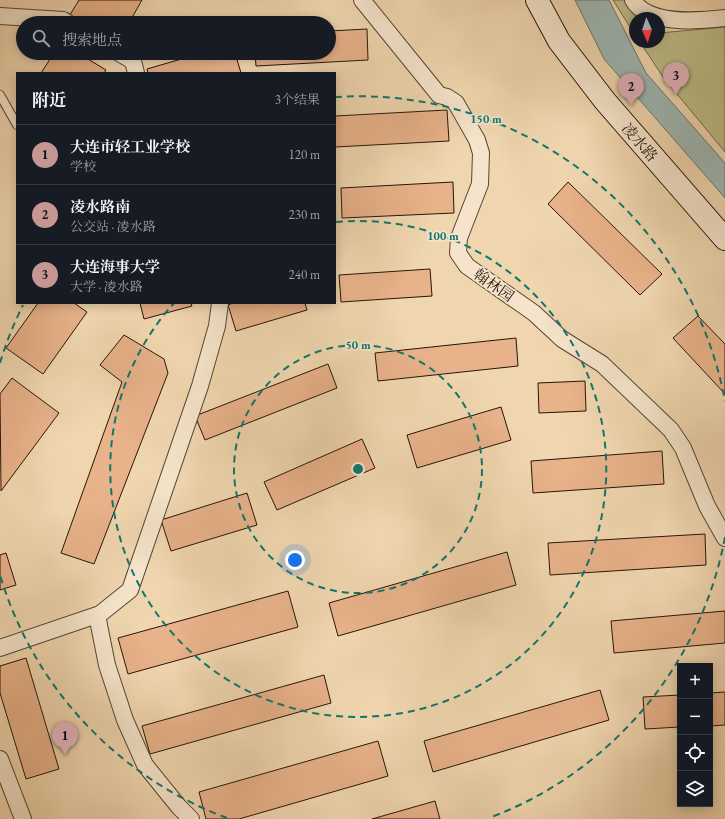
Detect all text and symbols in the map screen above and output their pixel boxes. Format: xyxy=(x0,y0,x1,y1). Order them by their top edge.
north arrow xyxy=(629,12,665,48)
search box xyxy=(16,16,336,60)
icon: search xyxy=(30,27,52,49)
text: 搜索地点 xyxy=(62,30,122,49)
pin: 3 xyxy=(663,62,689,95)
pin: 2 xyxy=(618,73,644,106)
text: 附近 xyxy=(32,89,66,111)
text: 3个结果 xyxy=(275,91,320,108)
text: 150 m xyxy=(470,111,502,127)
street label: 凌水路 xyxy=(618,119,662,165)
text: 大连市轻工业学校 xyxy=(70,137,190,156)
text: 1 xyxy=(42,146,48,163)
text: 120 m xyxy=(289,146,320,163)
text: 学校 xyxy=(70,158,96,175)
text: 凌水路南 xyxy=(70,197,130,216)
text: 2 xyxy=(42,206,48,223)
text: 230 m xyxy=(289,206,320,223)
text: 公交站 · 凌水路 xyxy=(70,218,156,235)
text: 100 m xyxy=(427,228,459,244)
text: 大连海事大学 xyxy=(70,257,160,276)
street label: 翰林园 xyxy=(470,264,518,306)
text: 3 xyxy=(42,266,48,283)
text: 240 m xyxy=(289,266,320,283)
text: 大学 · 凌水路 xyxy=(70,278,143,295)
text: 50 m xyxy=(345,337,371,353)
centre of rings xyxy=(351,462,365,476)
your location xyxy=(285,550,305,570)
map controls xyxy=(677,663,713,807)
button: + xyxy=(677,663,713,699)
button: − xyxy=(677,699,713,735)
pin: 1 xyxy=(52,722,78,755)
button: locate xyxy=(677,735,713,771)
button: layers xyxy=(677,771,713,807)

